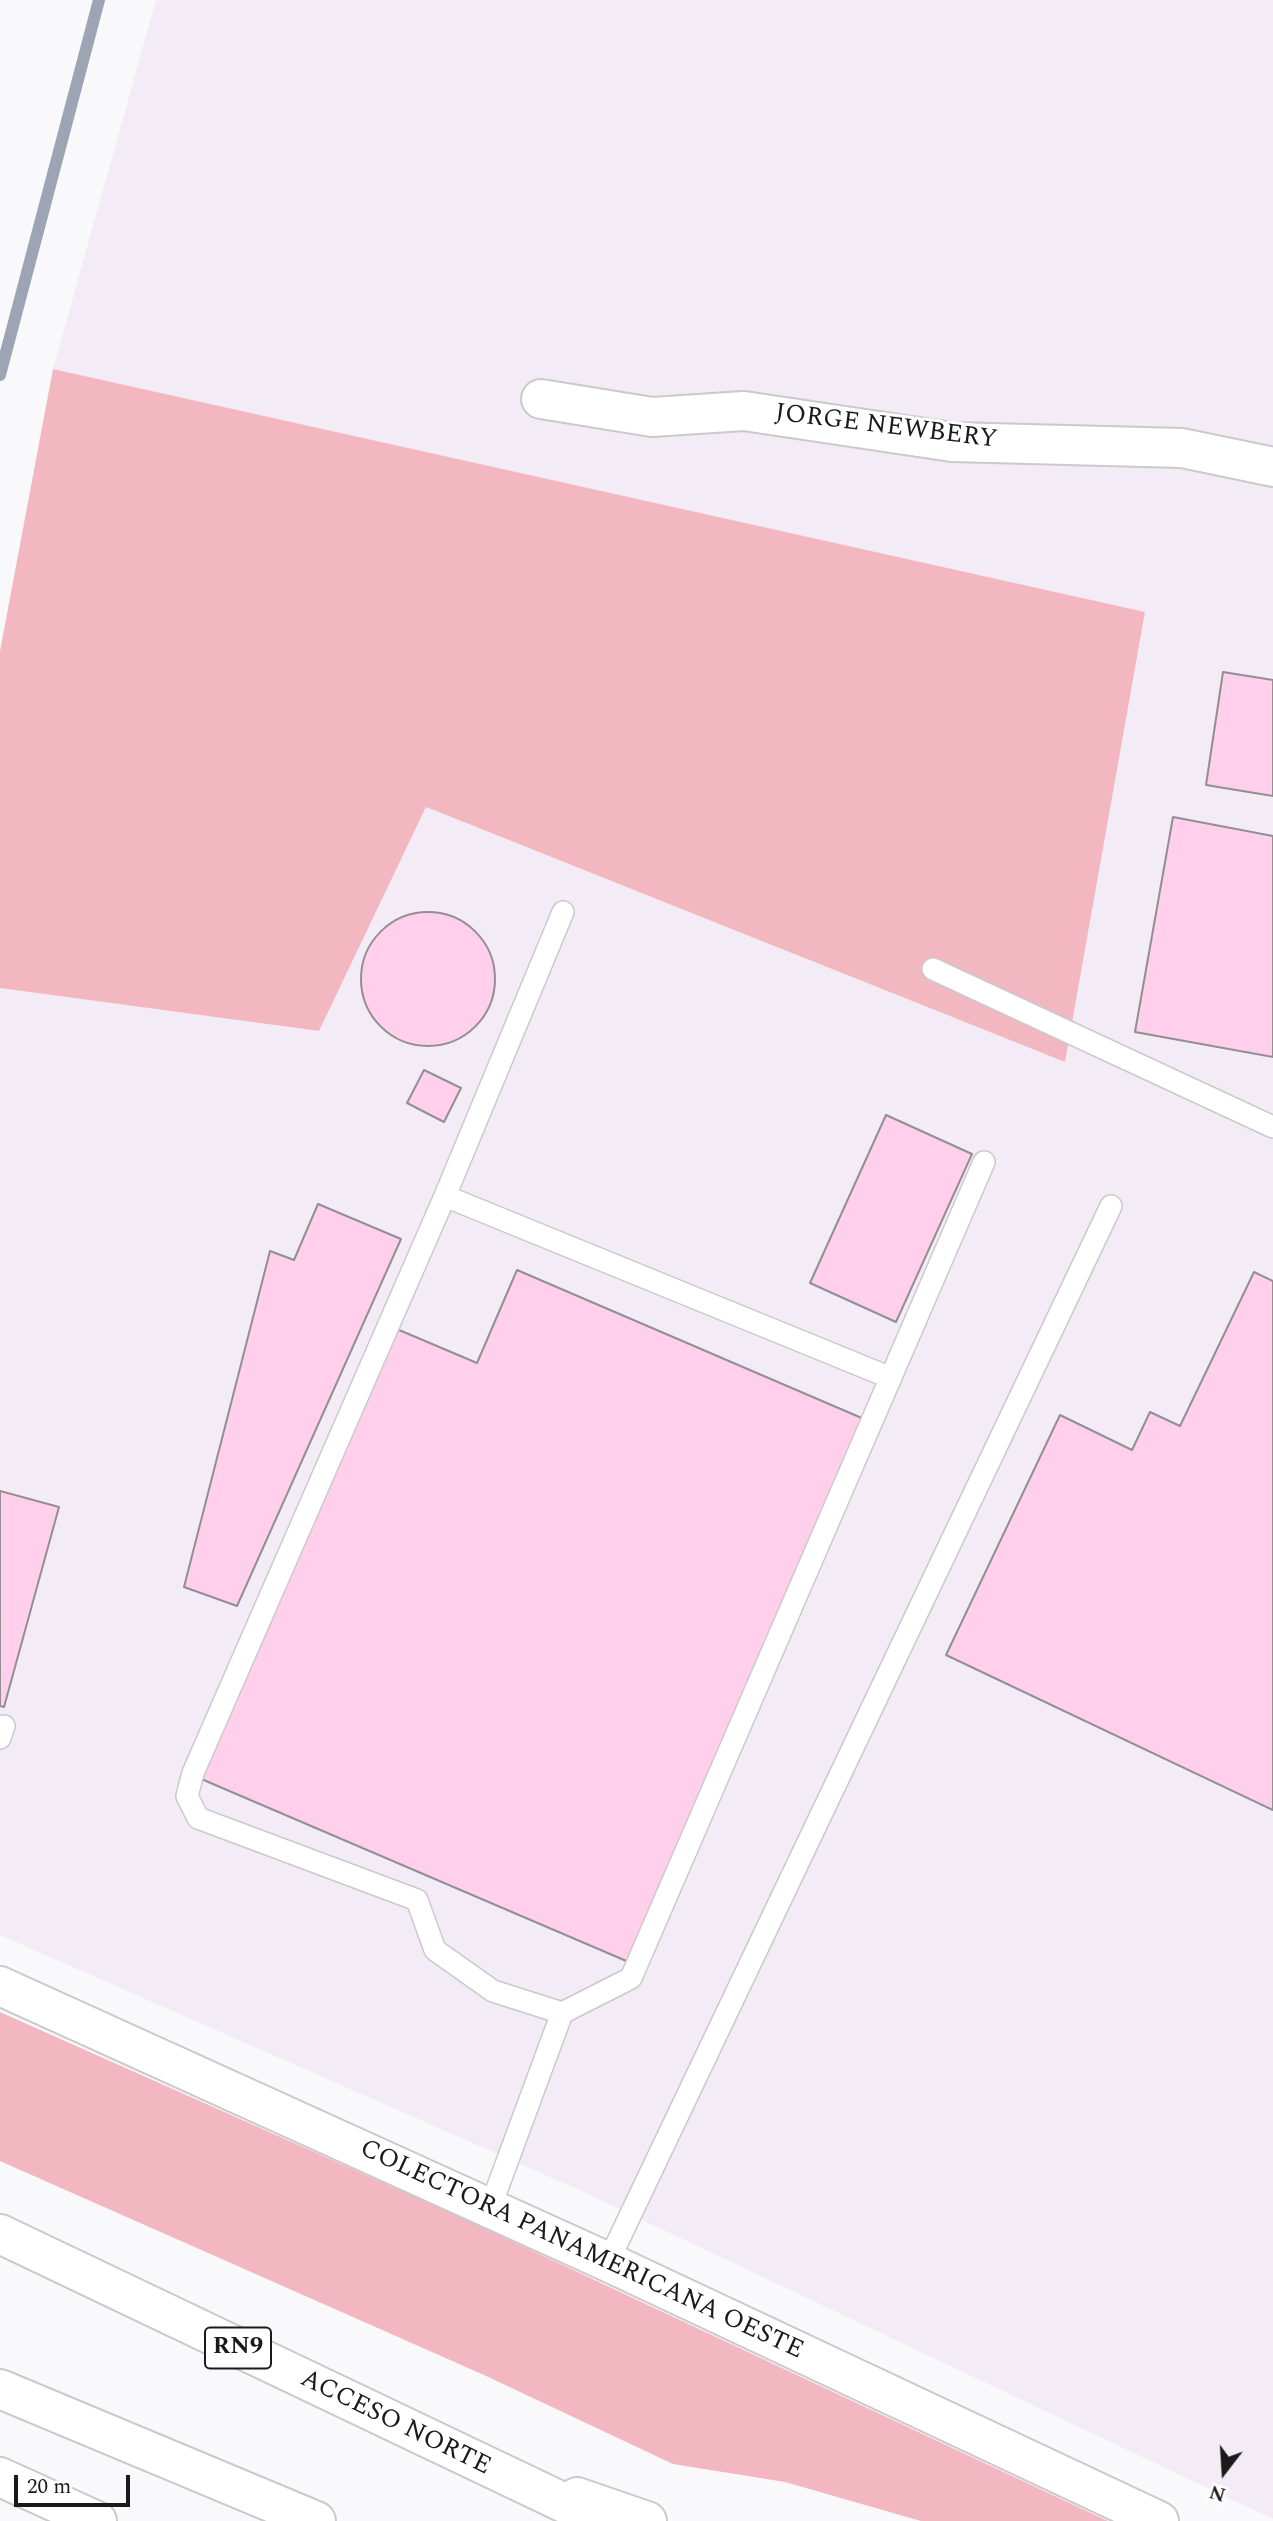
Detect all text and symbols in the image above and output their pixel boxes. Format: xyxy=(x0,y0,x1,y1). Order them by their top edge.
street label: JORGE NEWBERY xyxy=(773,399,999,457)
street label: COLECTORA PANAMERICANA OESTE xyxy=(354,2134,808,2368)
road number: RN9 xyxy=(205,2328,271,2368)
street label: ACCESO NORTE xyxy=(295,2364,495,2484)
north arrow xyxy=(1189,2437,1259,2507)
scale bar xyxy=(18,2462,133,2506)
text: 20 m xyxy=(27,2471,71,2503)
text: N xyxy=(1206,2476,1229,2509)

